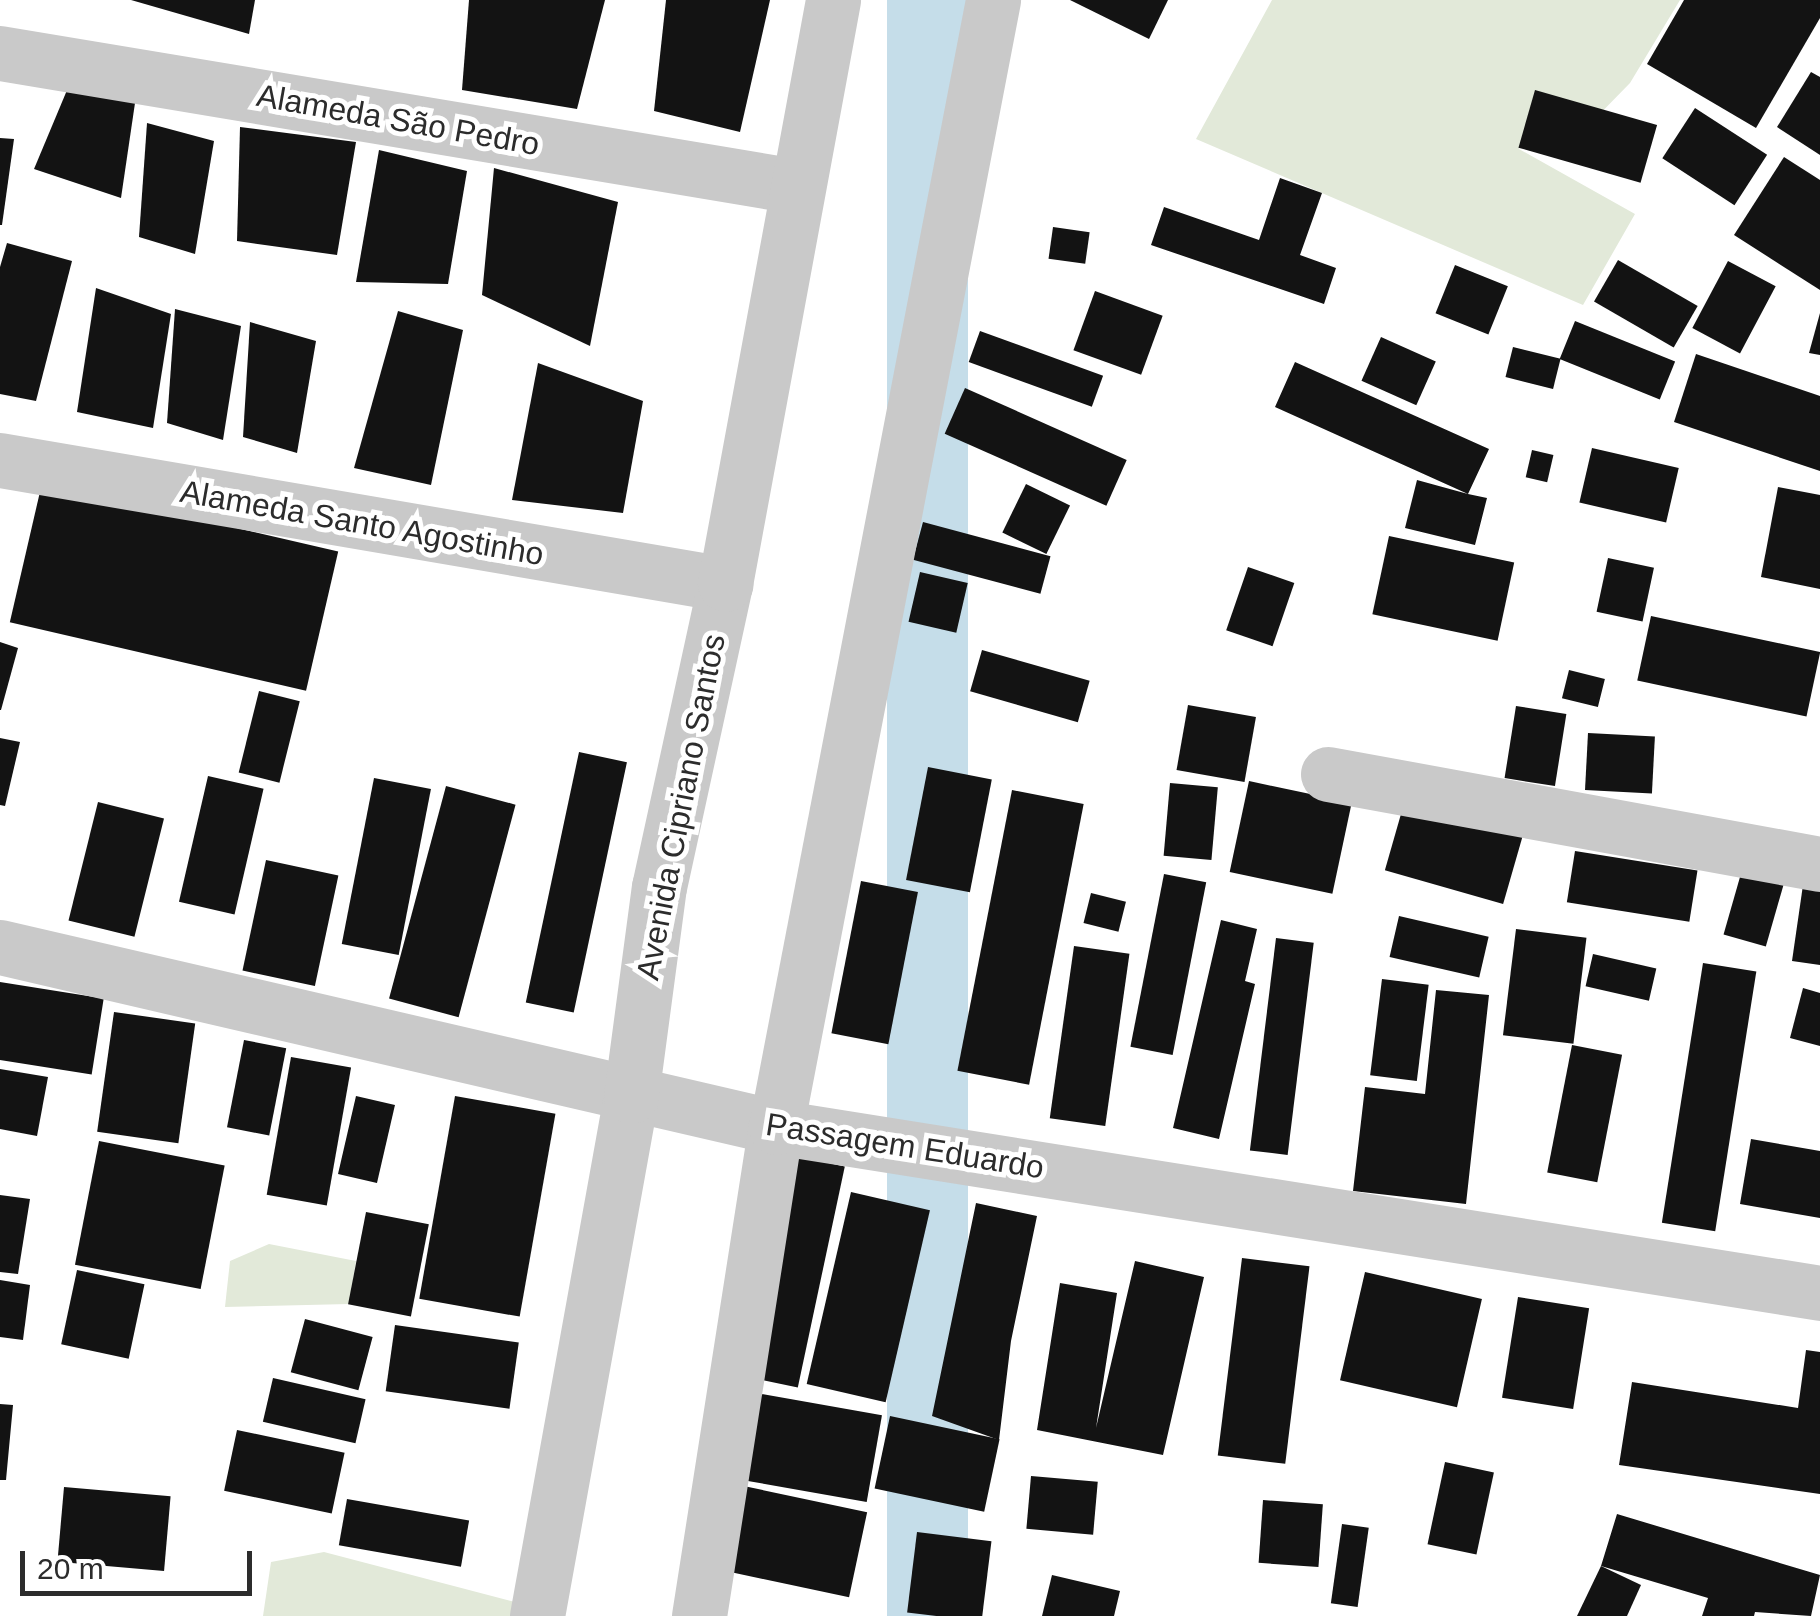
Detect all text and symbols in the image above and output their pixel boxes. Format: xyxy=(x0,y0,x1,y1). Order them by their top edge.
street label: Alameda São Pedro xyxy=(254,76,542,164)
street label: Alameda Santo Agostinho xyxy=(176,472,548,574)
street label: Avenida Cipriano Santos xyxy=(629,631,733,983)
street label: Passagem Eduardo xyxy=(763,1105,1047,1187)
scale bar xyxy=(25,1531,258,1593)
text: 20 m xyxy=(37,1552,104,1585)

